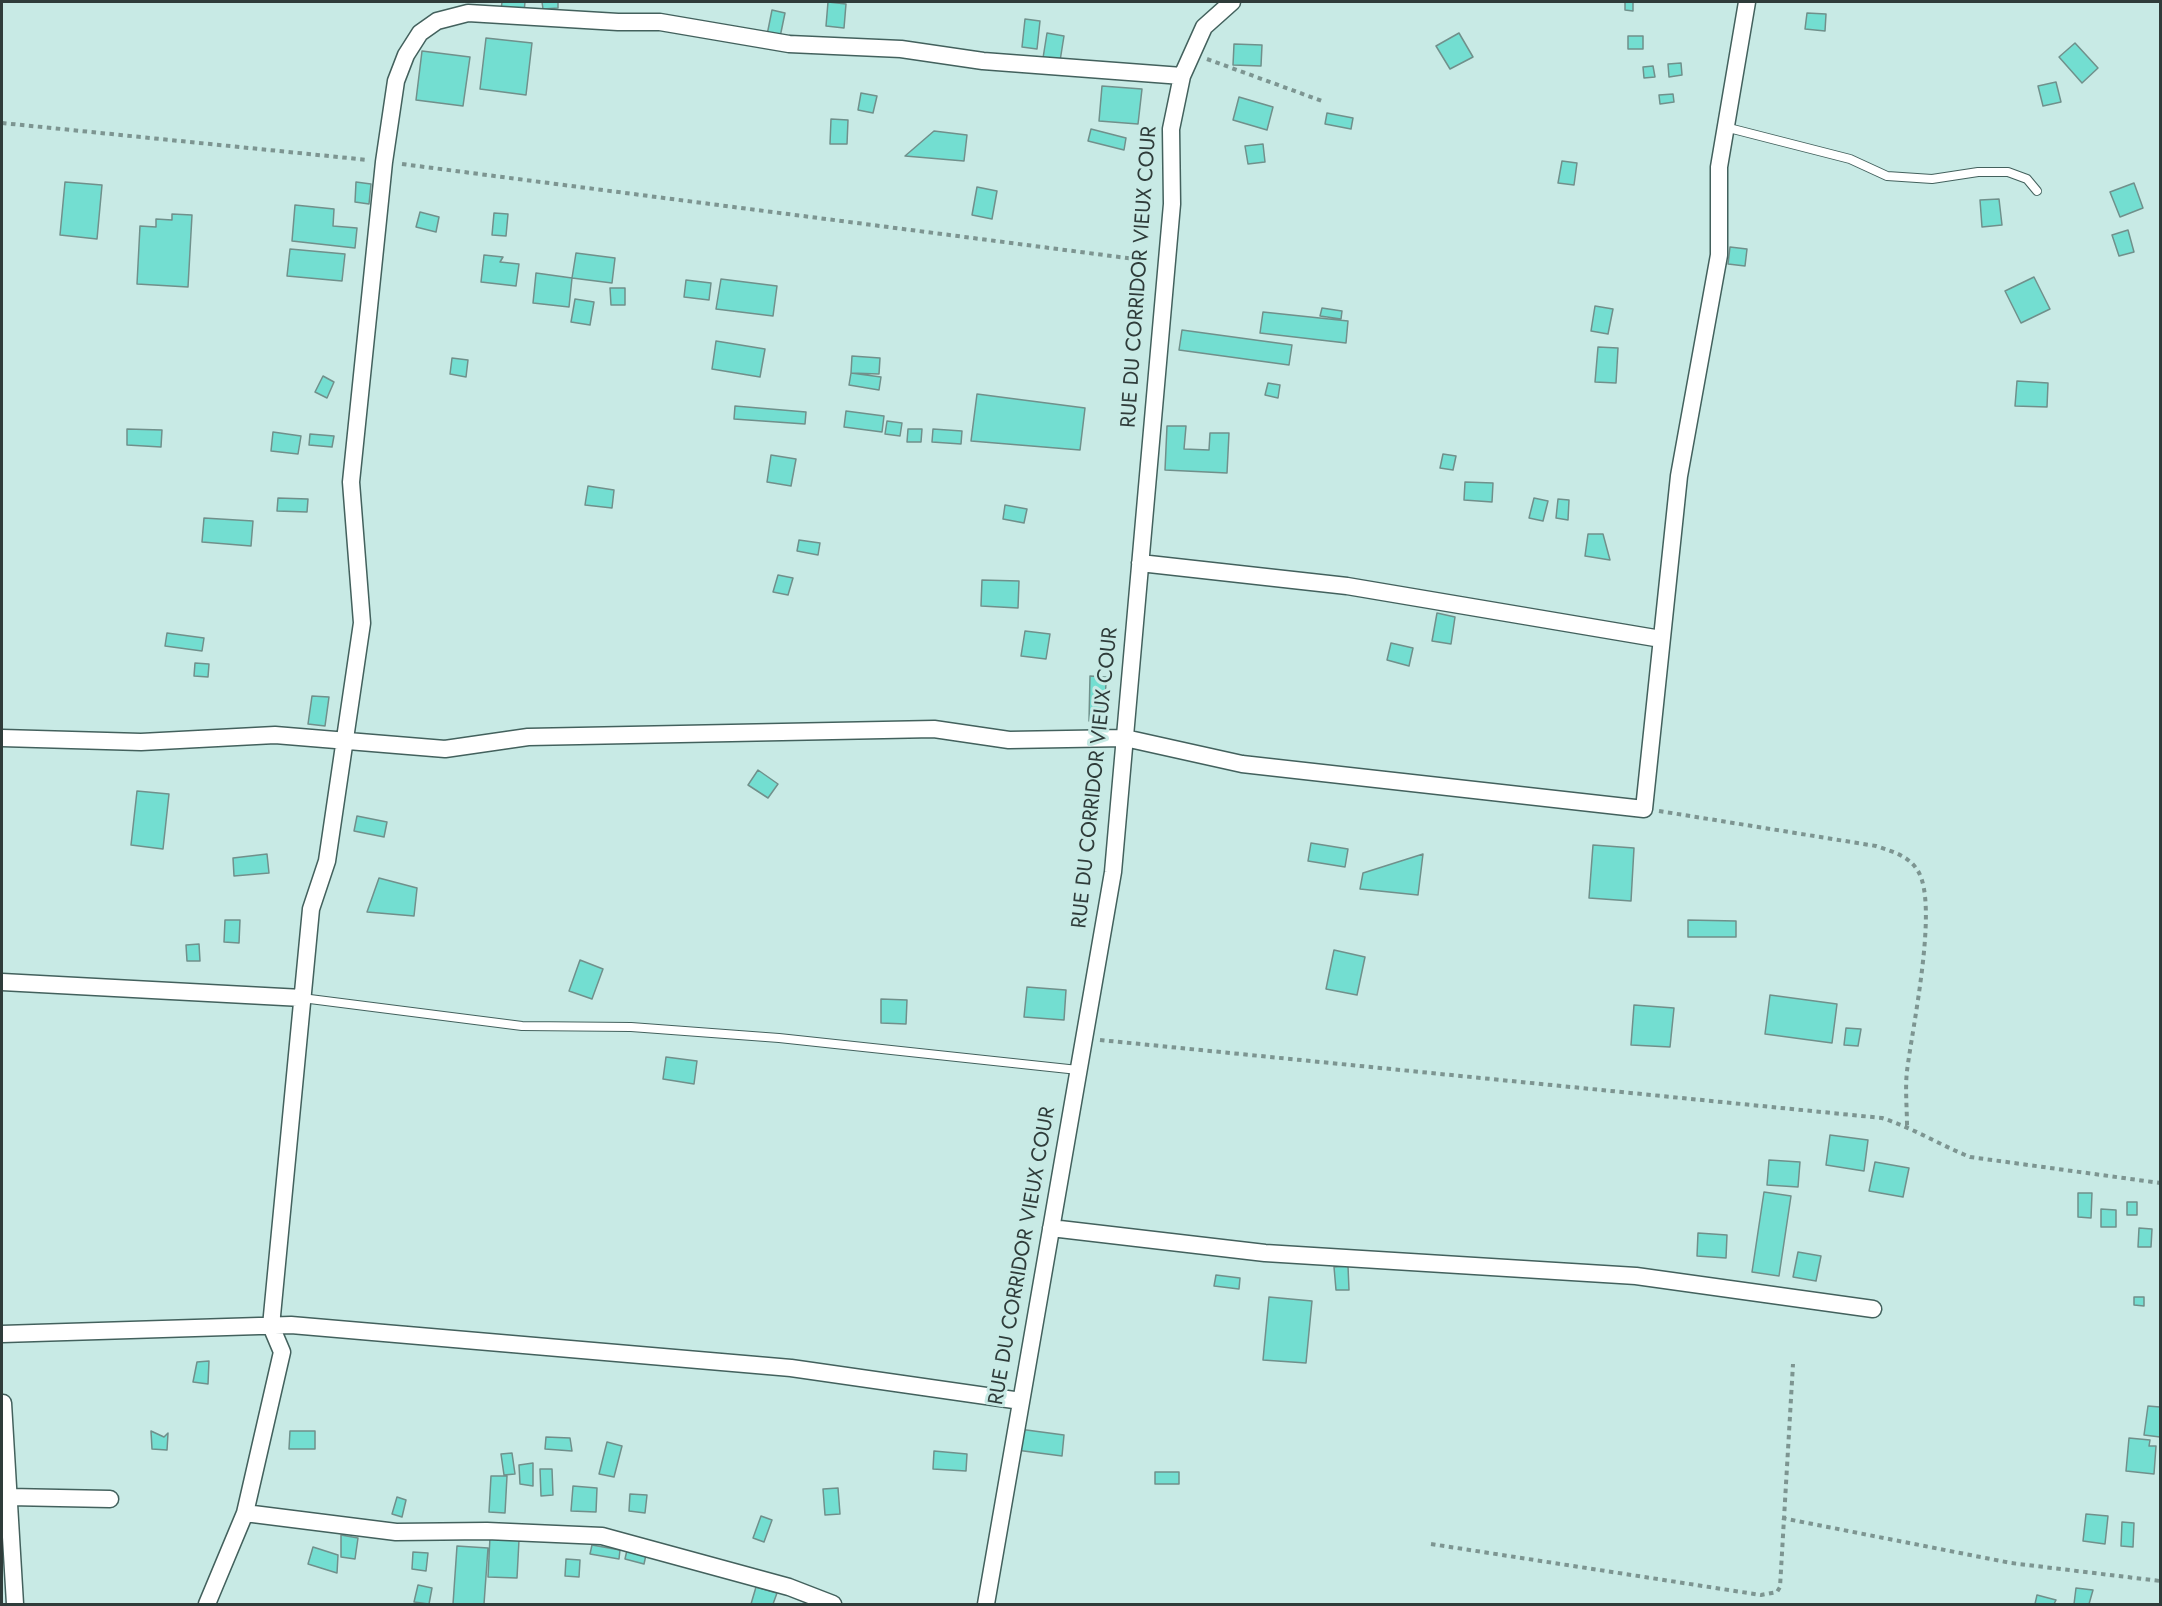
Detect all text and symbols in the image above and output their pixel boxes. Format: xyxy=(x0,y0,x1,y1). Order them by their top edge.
street label: RUE DU CORRIDOR VIEUX COUR xyxy=(1117,125,1163,429)
street label: RUE DU CORRIDOR VIEUX COUR xyxy=(1068,626,1124,930)
street label: RUE DU CORRIDOR VIEUX COUR xyxy=(984,1105,1062,1407)

